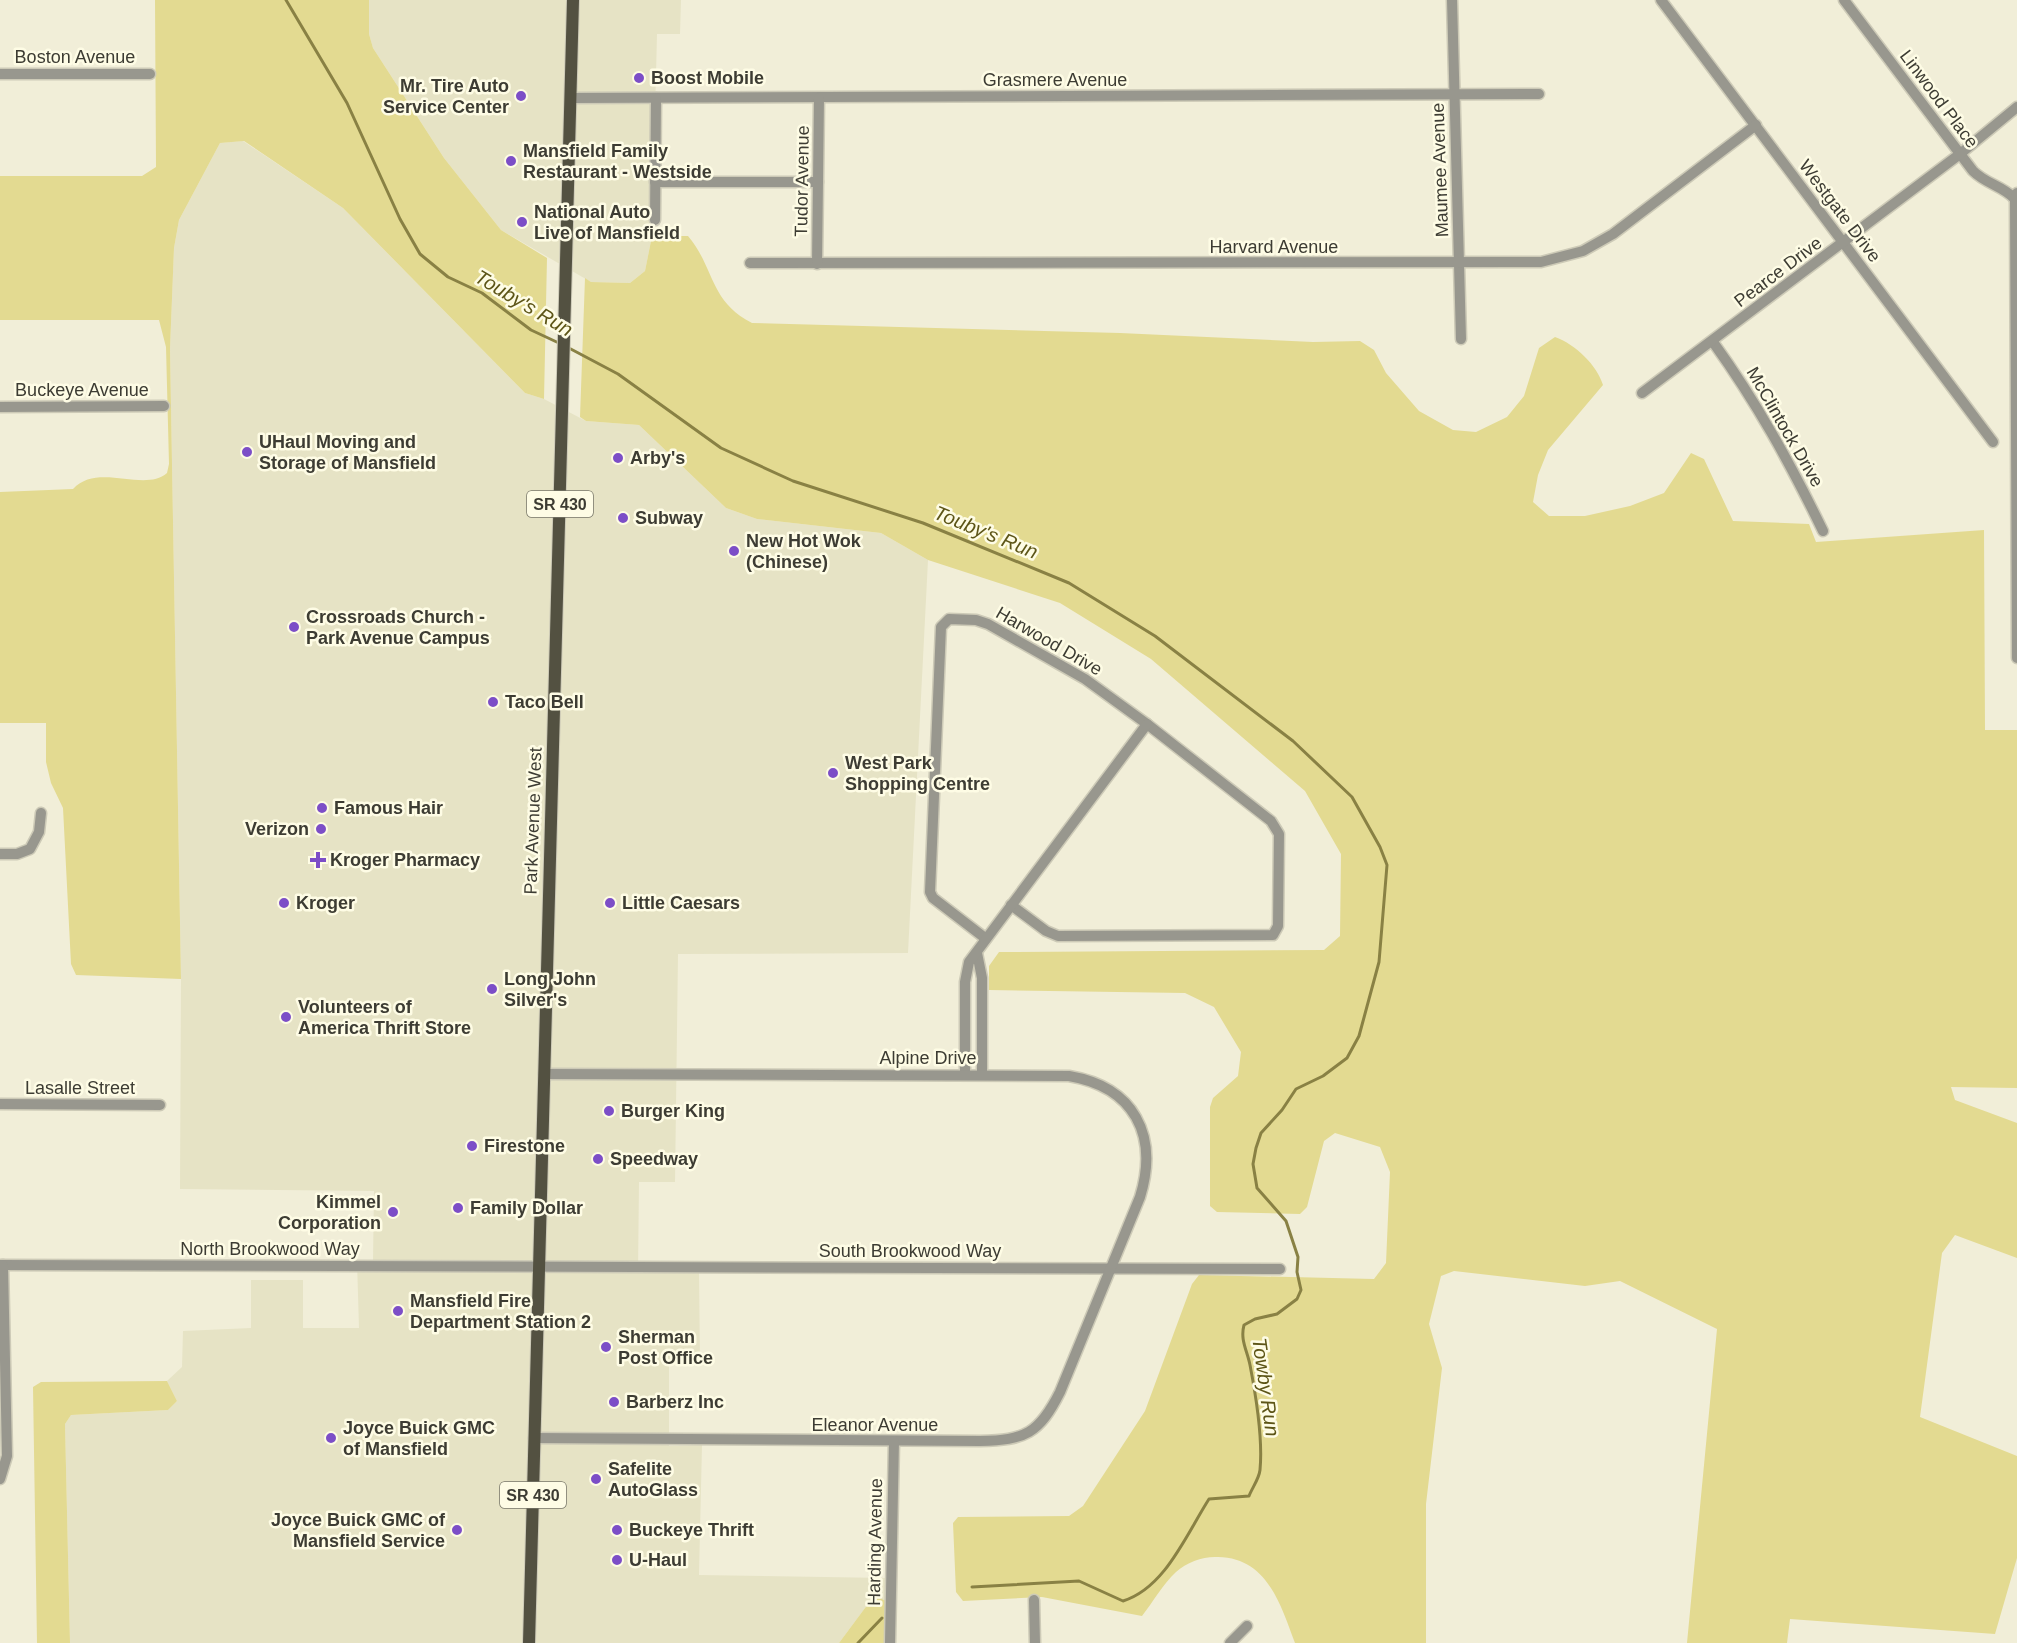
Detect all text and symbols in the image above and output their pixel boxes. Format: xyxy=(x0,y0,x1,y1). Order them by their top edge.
street label: Linwood Place xyxy=(1896,46,1982,152)
street label: Boston Avenue xyxy=(15,47,135,67)
place label: Boost Mobile xyxy=(651,68,764,88)
street label: Grasmere Avenue xyxy=(983,70,1127,90)
marker: Boost Mobile xyxy=(632,71,646,85)
place label: Mr. Tire Auto Service Center xyxy=(383,76,509,117)
marker: Mr. Tire Auto Service Center xyxy=(514,89,528,103)
street label: Maumee Avenue xyxy=(1428,102,1452,238)
street label: Tudor Avenue xyxy=(791,125,813,237)
place label: Mansfield Family Restaurant - Westside xyxy=(523,141,712,182)
marker: Mansfield Family Restaurant - Westside xyxy=(504,154,518,168)
street label: Westgate Drive xyxy=(1795,156,1885,266)
place label: National Auto Live of Mansfield xyxy=(534,202,680,243)
marker: National Auto Live of Mansfield xyxy=(515,215,529,229)
street label: Pearce Drive xyxy=(1730,233,1826,311)
street label: Harvard Avenue xyxy=(1210,237,1338,257)
water label: Touby's Run xyxy=(471,265,577,341)
street label: McClintock Drive xyxy=(1743,364,1827,490)
street label: Buckeye Avenue xyxy=(15,380,149,400)
place label: UHaul Moving and Storage of Mansfield xyxy=(259,432,436,473)
marker: UHaul Moving and Storage of Mansfield xyxy=(240,445,254,459)
place label: Arby's xyxy=(630,448,685,468)
marker: Arby's xyxy=(611,451,625,465)
road number: SR 430 xyxy=(527,491,593,517)
water label: Touby's Run xyxy=(931,501,1041,563)
place label: Subway xyxy=(635,508,703,528)
marker: Subway xyxy=(616,511,630,525)
place label: New Hot Wok (Chinese) xyxy=(746,531,862,572)
marker: New Hot Wok (Chinese) xyxy=(727,544,741,558)
street label: Harwood Drive xyxy=(992,603,1106,679)
place label: Crossroads Church - Park Avenue Campus xyxy=(306,607,490,648)
marker: Crossroads Church - Park Avenue Campus xyxy=(287,620,301,634)
place label: Taco Bell xyxy=(505,692,584,712)
marker: Taco Bell xyxy=(486,695,500,709)
street label: Park Avenue West xyxy=(520,747,546,895)
place label: West Park Shopping Centre xyxy=(845,753,990,794)
marker: West Park Shopping Centre xyxy=(826,766,840,780)
place label: Famous Hair xyxy=(334,798,443,818)
marker: Famous Hair xyxy=(315,801,329,815)
place label: Verizon xyxy=(245,819,309,839)
marker: Verizon xyxy=(314,822,328,836)
place label: Kroger Pharmacy xyxy=(330,850,480,870)
marker: Kroger Pharmacy xyxy=(311,853,325,867)
place label: Kroger xyxy=(296,893,355,913)
place label: Little Caesars xyxy=(622,893,740,913)
marker: Kroger xyxy=(277,896,291,910)
marker: Little Caesars xyxy=(603,896,617,910)
place label: Long John Silver's xyxy=(504,969,596,1010)
marker: Long John Silver's xyxy=(485,982,499,996)
place label: Volunteers of America Thrift Store xyxy=(298,997,471,1038)
marker: Volunteers of America Thrift Store xyxy=(279,1010,293,1024)
street label: Alpine Drive xyxy=(879,1048,977,1068)
street label: Lasalle Street xyxy=(25,1078,135,1098)
place label: Burger King xyxy=(621,1101,725,1121)
marker: Burger King xyxy=(602,1104,616,1118)
place label: Firestone xyxy=(484,1136,565,1156)
marker: Firestone xyxy=(465,1139,479,1153)
place label: Speedway xyxy=(610,1149,698,1169)
marker: Speedway xyxy=(591,1152,605,1166)
place label: Kimmel Corporation xyxy=(278,1192,381,1233)
place label: Family Dollar xyxy=(470,1198,583,1218)
marker: Family Dollar xyxy=(451,1201,465,1215)
marker: Kimmel Corporation xyxy=(386,1205,400,1219)
street label: North Brookwood Way xyxy=(180,1239,360,1259)
street label: South Brookwood Way xyxy=(819,1241,1001,1261)
place label: Mansfield Fire Department Station 2 xyxy=(410,1291,591,1332)
marker: Mansfield Fire Department Station 2 xyxy=(391,1304,405,1318)
place label: Sherman Post Office xyxy=(618,1327,713,1368)
water label: Towby Run xyxy=(1248,1336,1284,1438)
marker: Sherman Post Office xyxy=(599,1340,613,1354)
place label: Barberz Inc xyxy=(626,1392,724,1412)
marker: Barberz Inc xyxy=(607,1395,621,1409)
street label: Eleanor Avenue xyxy=(812,1415,938,1435)
place label: Joyce Buick GMC of Mansfield xyxy=(343,1418,495,1459)
marker: Joyce Buick GMC of Mansfield xyxy=(324,1431,338,1445)
place label: Safelite AutoGlass xyxy=(608,1459,698,1500)
marker: Safelite AutoGlass xyxy=(589,1472,603,1486)
street label: Harding Avenue xyxy=(864,1478,886,1606)
road number: SR 430 xyxy=(500,1482,566,1508)
place label: Joyce Buick GMC of Mansfield Service xyxy=(271,1510,446,1551)
place label: Buckeye Thrift xyxy=(629,1520,754,1540)
marker: Joyce Buick GMC of Mansfield Service xyxy=(450,1523,464,1537)
marker: Buckeye Thrift xyxy=(610,1523,624,1537)
place label: U-Haul xyxy=(629,1550,687,1570)
marker: U-Haul xyxy=(610,1553,624,1567)

